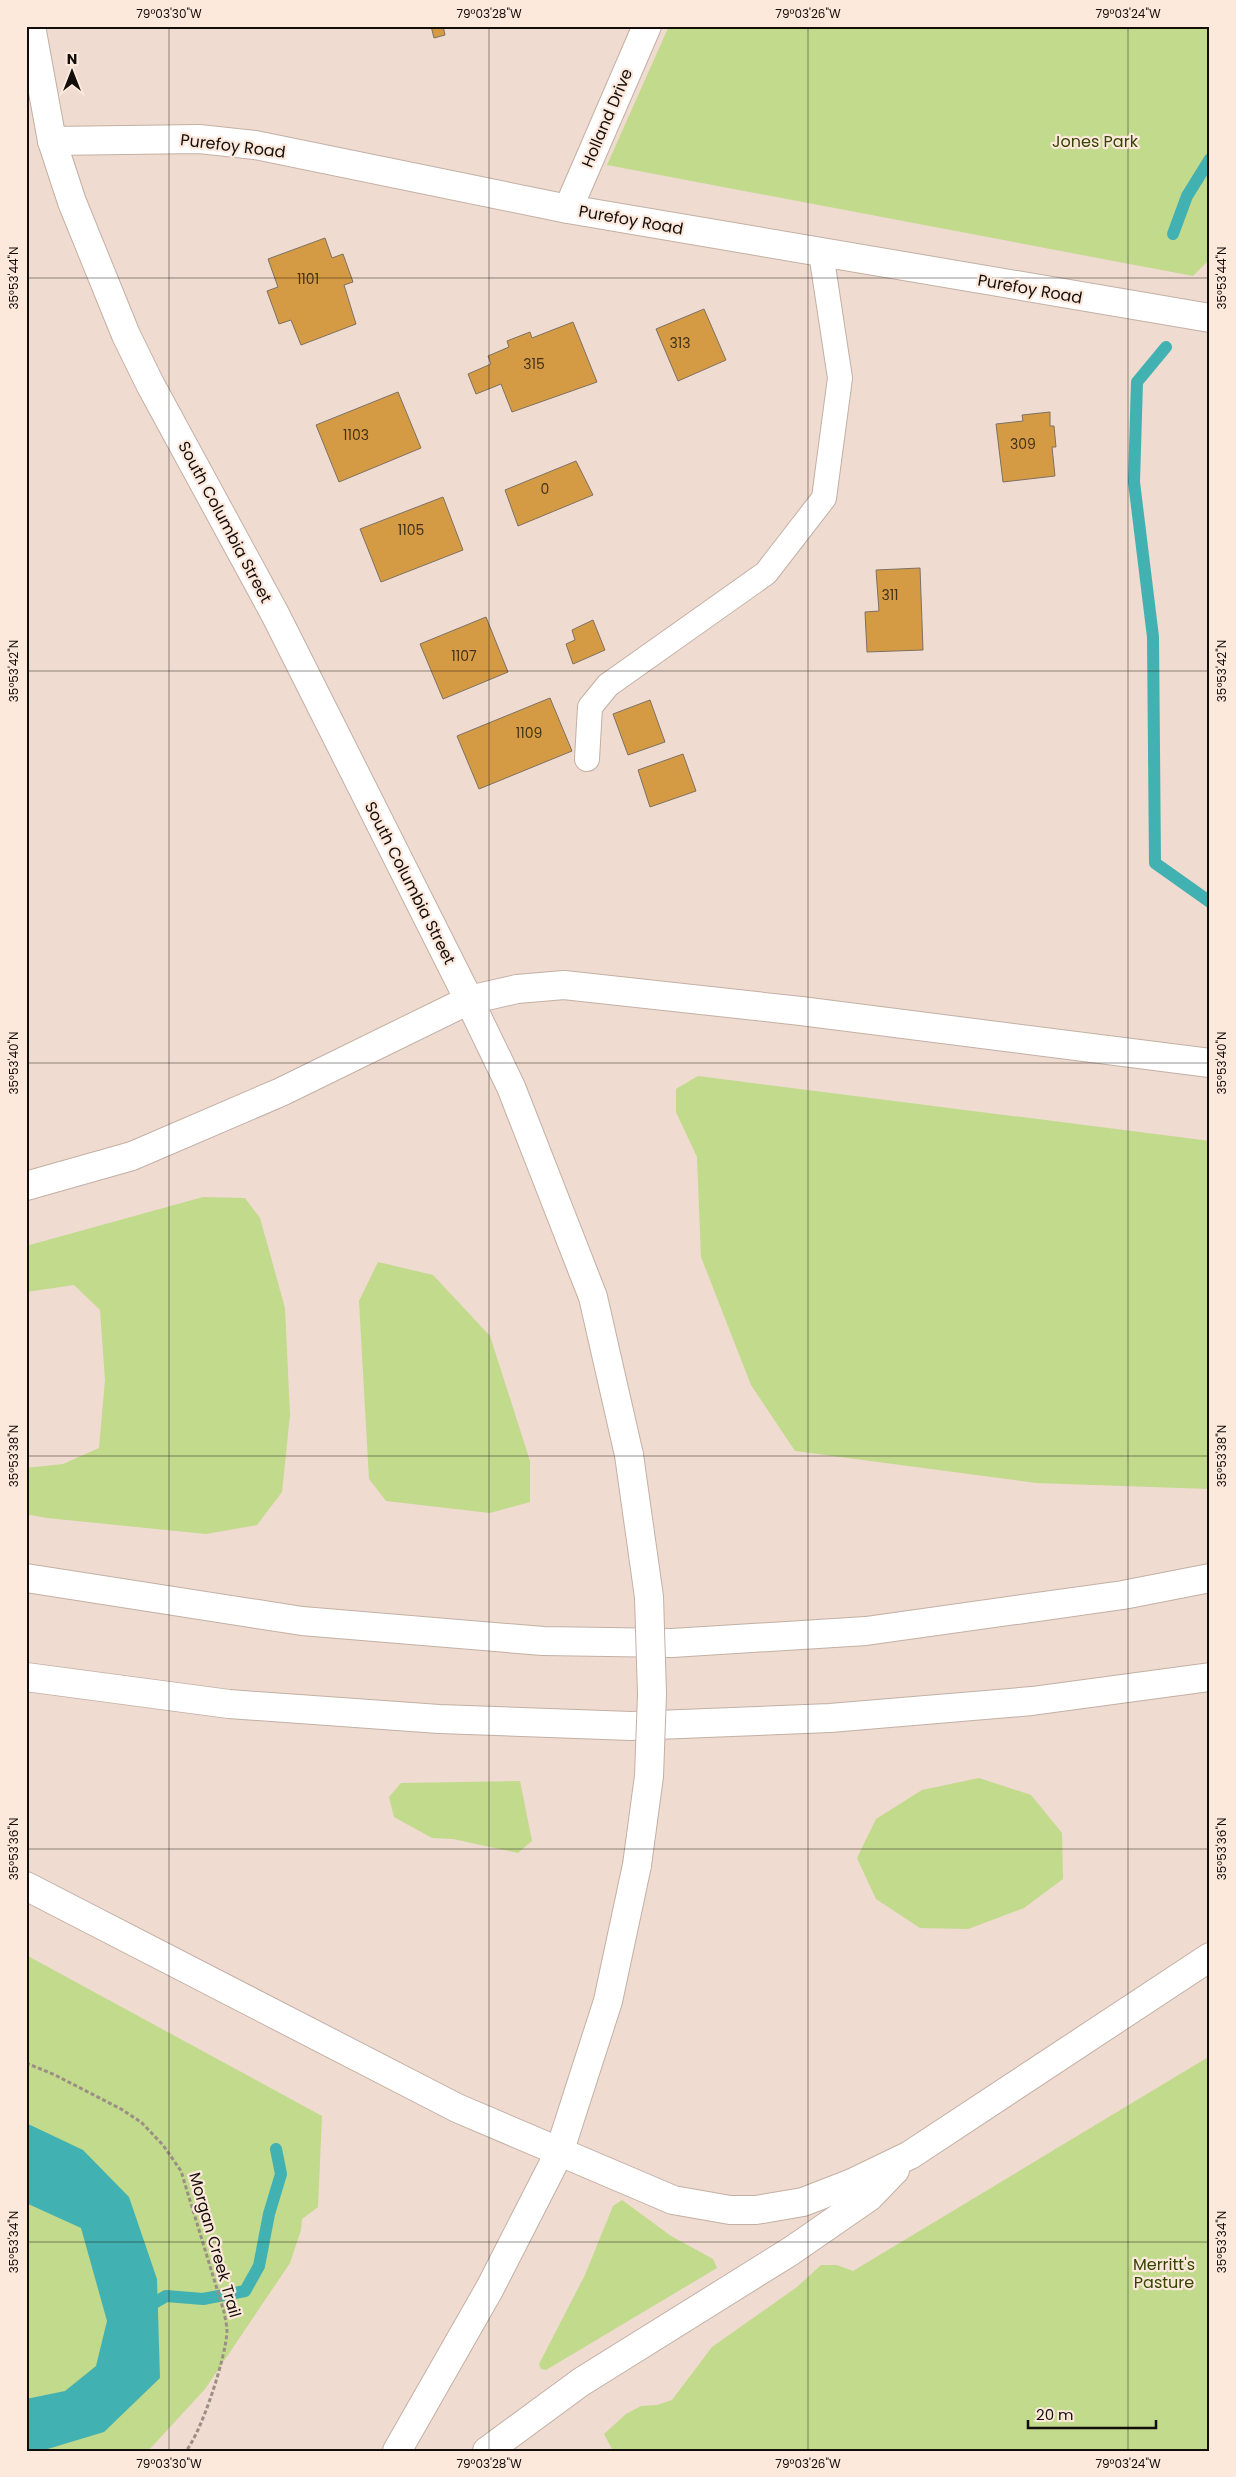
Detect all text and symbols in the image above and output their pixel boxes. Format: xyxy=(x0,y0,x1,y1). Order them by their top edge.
text: 79°03'30"W xyxy=(136,5,202,22)
text: 79°03'28"W xyxy=(456,5,522,22)
text: 79°03'26"W xyxy=(775,5,841,22)
text: 79°03'24"W xyxy=(1095,5,1161,22)
north arrow xyxy=(48,48,98,98)
text: N xyxy=(67,49,77,69)
street label: Holland Drive xyxy=(576,65,638,171)
street label: Purefoy Road xyxy=(179,128,287,164)
park label: Jones Park xyxy=(1052,130,1139,153)
street label: Purefoy Road xyxy=(577,199,685,241)
text: 35°53'44"N xyxy=(5,246,22,310)
text: 35°53'44"N xyxy=(1213,246,1230,310)
street label: Purefoy Road xyxy=(976,268,1084,310)
house number: 1101 xyxy=(297,269,319,289)
house number: 313 xyxy=(670,333,690,353)
house number: 315 xyxy=(523,354,545,374)
house number: 1103 xyxy=(343,425,369,445)
house number: 309 xyxy=(1010,434,1036,454)
street label: South Columbia Street xyxy=(173,437,278,607)
house number: 0 xyxy=(541,479,549,499)
house number: 1105 xyxy=(398,520,424,540)
house number: 311 xyxy=(881,585,899,605)
text: 35°53'42"N xyxy=(5,640,22,702)
text: 35°53'42"N xyxy=(1213,640,1230,702)
house number: 1107 xyxy=(451,646,477,666)
house number: 1109 xyxy=(516,723,542,743)
street label: South Columbia Street xyxy=(359,798,461,969)
text: 35°53'40"N xyxy=(5,1031,22,1095)
text: 35°53'40"N xyxy=(1213,1031,1230,1095)
text: 35°53'38"N xyxy=(5,1425,22,1487)
text: 35°53'38"N xyxy=(1213,1425,1230,1487)
text: 35°53'36"N xyxy=(5,1818,22,1880)
text: 35°53'36"N xyxy=(1213,1818,1230,1880)
street label: Morgan Creek Trail xyxy=(183,2170,247,2320)
text: 35°53'34"N xyxy=(5,2211,22,2273)
text: 35°53'34"N xyxy=(1213,2211,1230,2273)
park label: Merritt's Pasture xyxy=(1133,2253,1195,2294)
scale bar xyxy=(1028,2397,1156,2429)
text: 20 m xyxy=(1036,2404,1074,2425)
text: 79°03'30"W xyxy=(136,2455,202,2472)
text: 79°03'28"W xyxy=(456,2455,522,2472)
text: 79°03'26"W xyxy=(775,2455,841,2472)
text: 79°03'24"W xyxy=(1095,2455,1161,2472)

